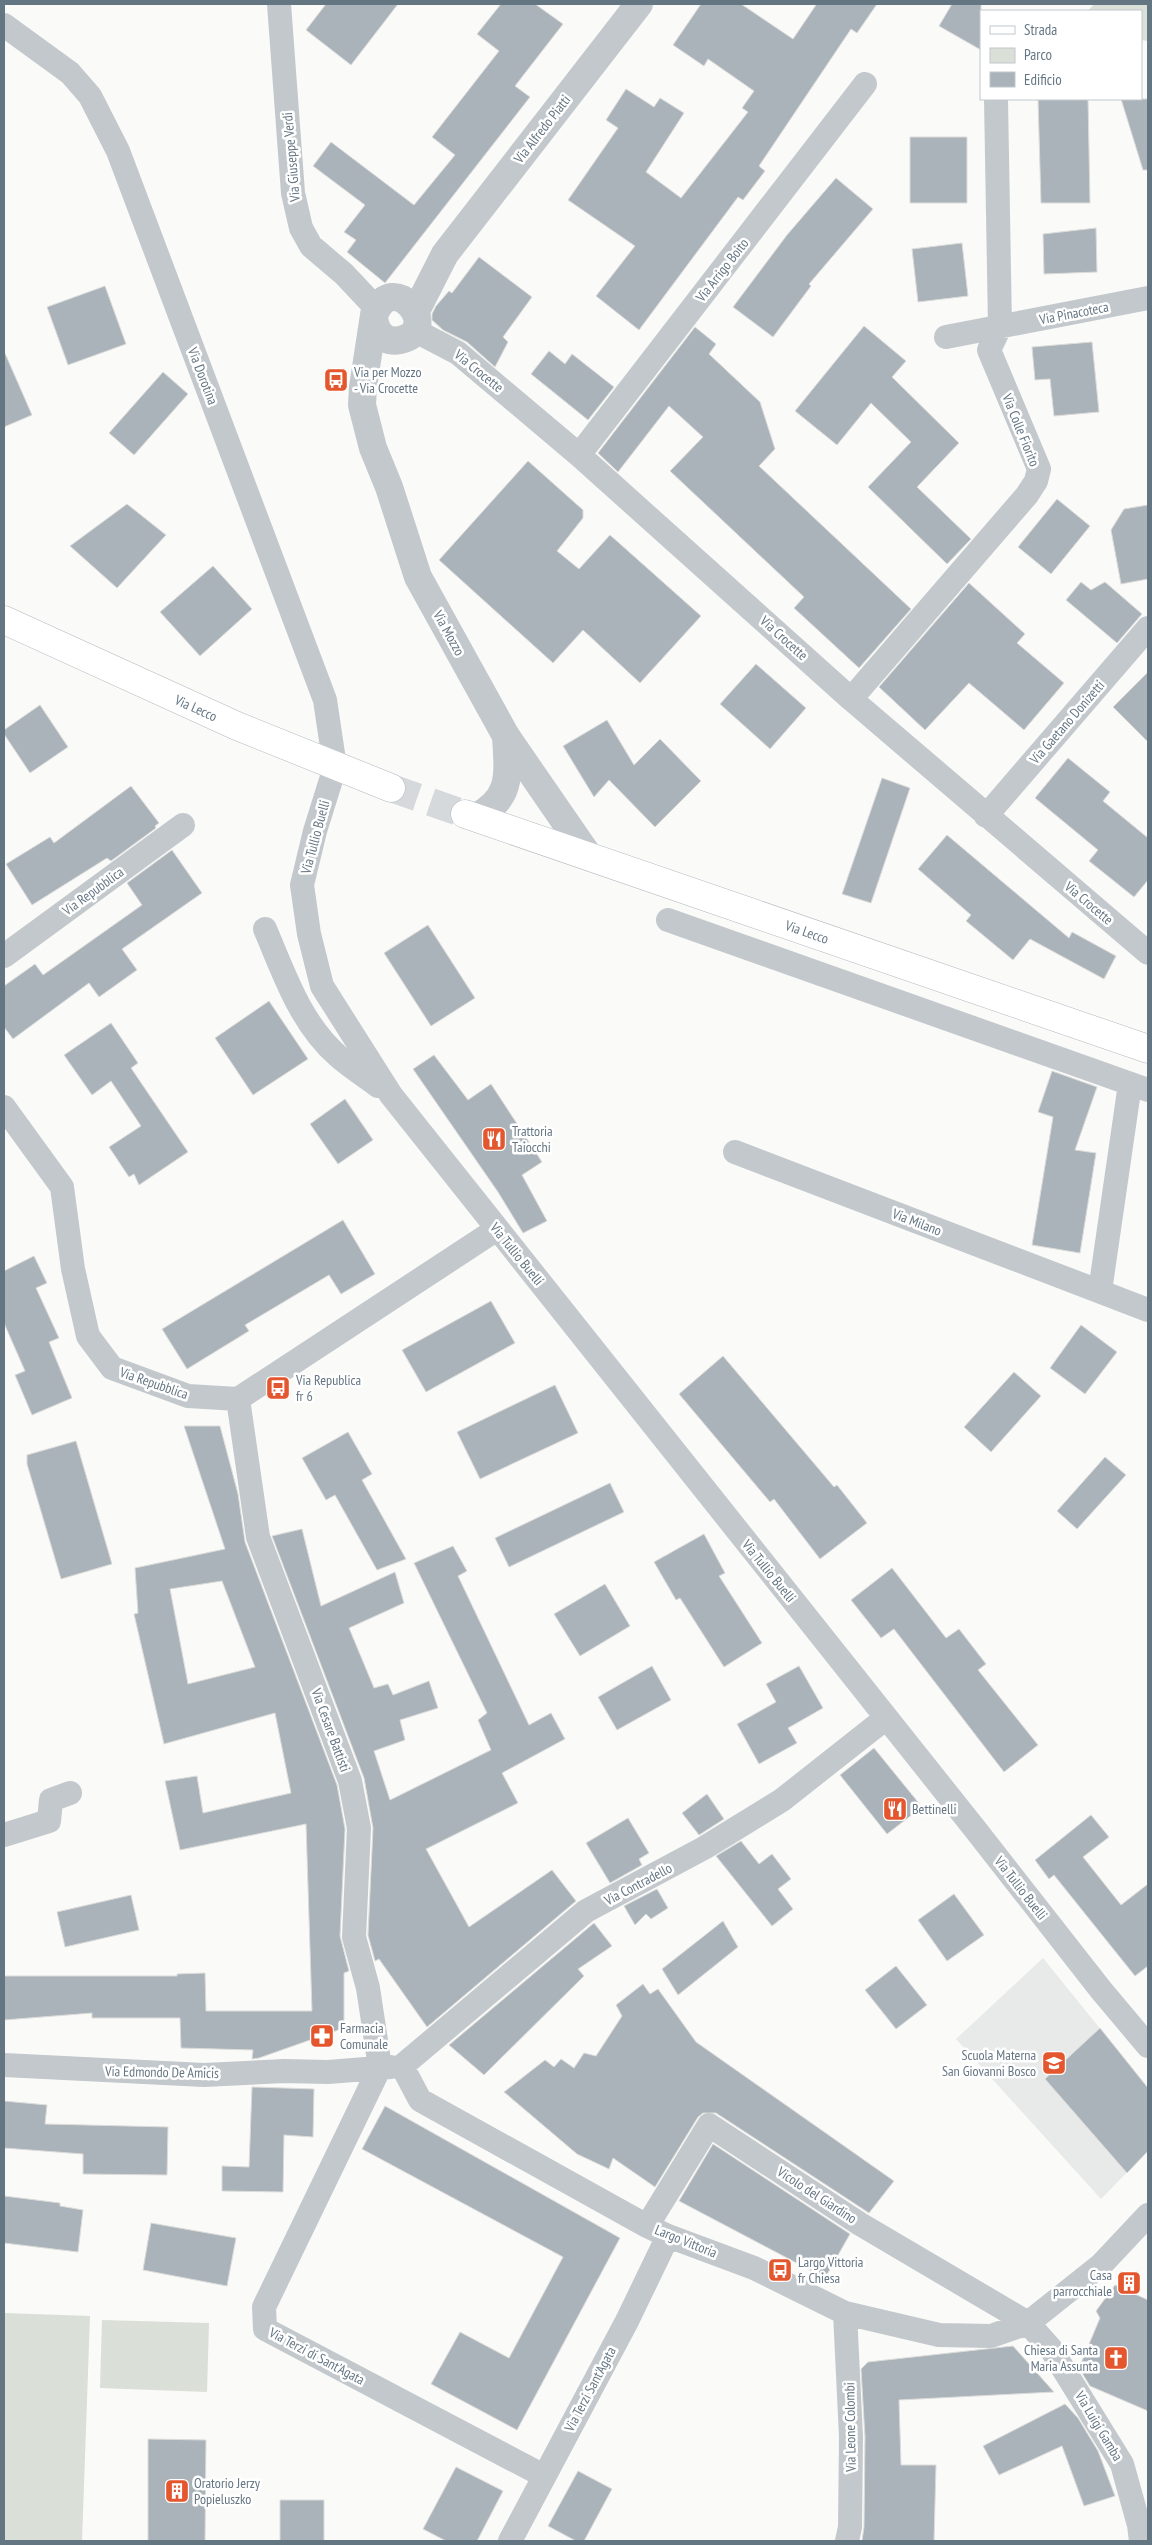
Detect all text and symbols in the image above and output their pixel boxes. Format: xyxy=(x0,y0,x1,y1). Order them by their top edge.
legend xyxy=(980,10,1142,100)
text: Strada xyxy=(1024,20,1057,39)
text: Parco xyxy=(1024,45,1052,64)
text: Edificio xyxy=(1024,70,1062,89)
street label: Via Alfredo Piatti xyxy=(509,91,574,167)
street label: Via Giuseppe Verdi xyxy=(278,112,304,203)
street label: Via Arrigo Boito xyxy=(691,235,752,306)
street label: Via Pinacoteca xyxy=(1037,297,1110,329)
street label: Via Dorotina xyxy=(183,344,222,407)
street label: Via Crocette xyxy=(450,345,507,396)
place label: Via per Mozzo - Via Crocette xyxy=(353,363,422,397)
bus stop icon: Via per Mozzo - Via Crocette xyxy=(323,367,349,393)
street label: Via Colle Fiorito xyxy=(998,390,1044,469)
street label: Via Mozzo xyxy=(429,606,469,659)
street label: Via Crocette xyxy=(756,611,812,664)
street label: Via Gaetano Donizetti xyxy=(1025,676,1108,768)
street label: Via Lecco xyxy=(171,690,220,725)
street label: Via Tullio Buelli xyxy=(296,798,333,877)
street label: Via Repubblica xyxy=(58,863,127,920)
street label: Via Crocette xyxy=(1060,877,1117,929)
street label: Via Lecco xyxy=(782,916,831,948)
place label: Trattoria Taiocchi xyxy=(512,1122,553,1156)
restaurant icon: Trattoria Taiocchi xyxy=(481,1126,507,1152)
street label: Via Milano xyxy=(889,1204,944,1240)
street label: Via Tullio Buelli xyxy=(486,1218,548,1289)
street label: Via Repubblica xyxy=(116,1363,191,1403)
place label: Via Republica fr 6 xyxy=(295,1371,361,1405)
bus stop icon: Via Republica fr 6 xyxy=(265,1375,291,1401)
street label: Via Tullio Buelli xyxy=(738,1535,800,1606)
street label: Via Cesare Battisti xyxy=(307,1685,354,1774)
restaurant icon: Bettinelli xyxy=(882,1796,908,1822)
place label: Bettinelli xyxy=(912,1800,957,1818)
street label: Via Tullio Buelli xyxy=(990,1852,1051,1923)
street label: Via Contradello xyxy=(600,1859,675,1910)
place label: Farmacia Comunale xyxy=(340,2019,388,2053)
pharmacy icon: Farmacia Comunale xyxy=(309,2023,335,2049)
place label: Scuola Materna San Giovanni Bosco xyxy=(942,2046,1036,2080)
school or university icon: Scuola Materna San Giovanni Bosco xyxy=(1041,2050,1067,2076)
street label: Via Edmondo De Amicis xyxy=(104,2062,219,2082)
street label: Vicolo del Giardino xyxy=(773,2162,860,2227)
street label: Largo Vittoria xyxy=(652,2220,720,2262)
place label: Largo Vittoria fr Chiesa xyxy=(798,2253,863,2287)
bus stop icon: Largo Vittoria fr Chiesa xyxy=(767,2257,793,2283)
place label: Casa parrocchiale xyxy=(1053,2266,1112,2300)
building icon: Casa parrocchiale xyxy=(1116,2270,1142,2296)
street label: Via Terzi di Sant'Agata xyxy=(265,2323,368,2389)
place label: Chiesa di Santa Maria Assunta xyxy=(1024,2341,1098,2375)
street label: Via Terzi Sant'Agata xyxy=(560,2343,620,2435)
church icon: Chiesa di Santa Maria Assunta xyxy=(1103,2345,1129,2371)
street label: Via Leone Colombi xyxy=(840,2382,860,2473)
street label: Via Luigi Gamba xyxy=(1071,2387,1127,2464)
place label: Oratorio Jerzy Popieluszko xyxy=(194,2474,261,2508)
building icon: Oratorio Jerzy Popieluszko xyxy=(164,2478,190,2504)

